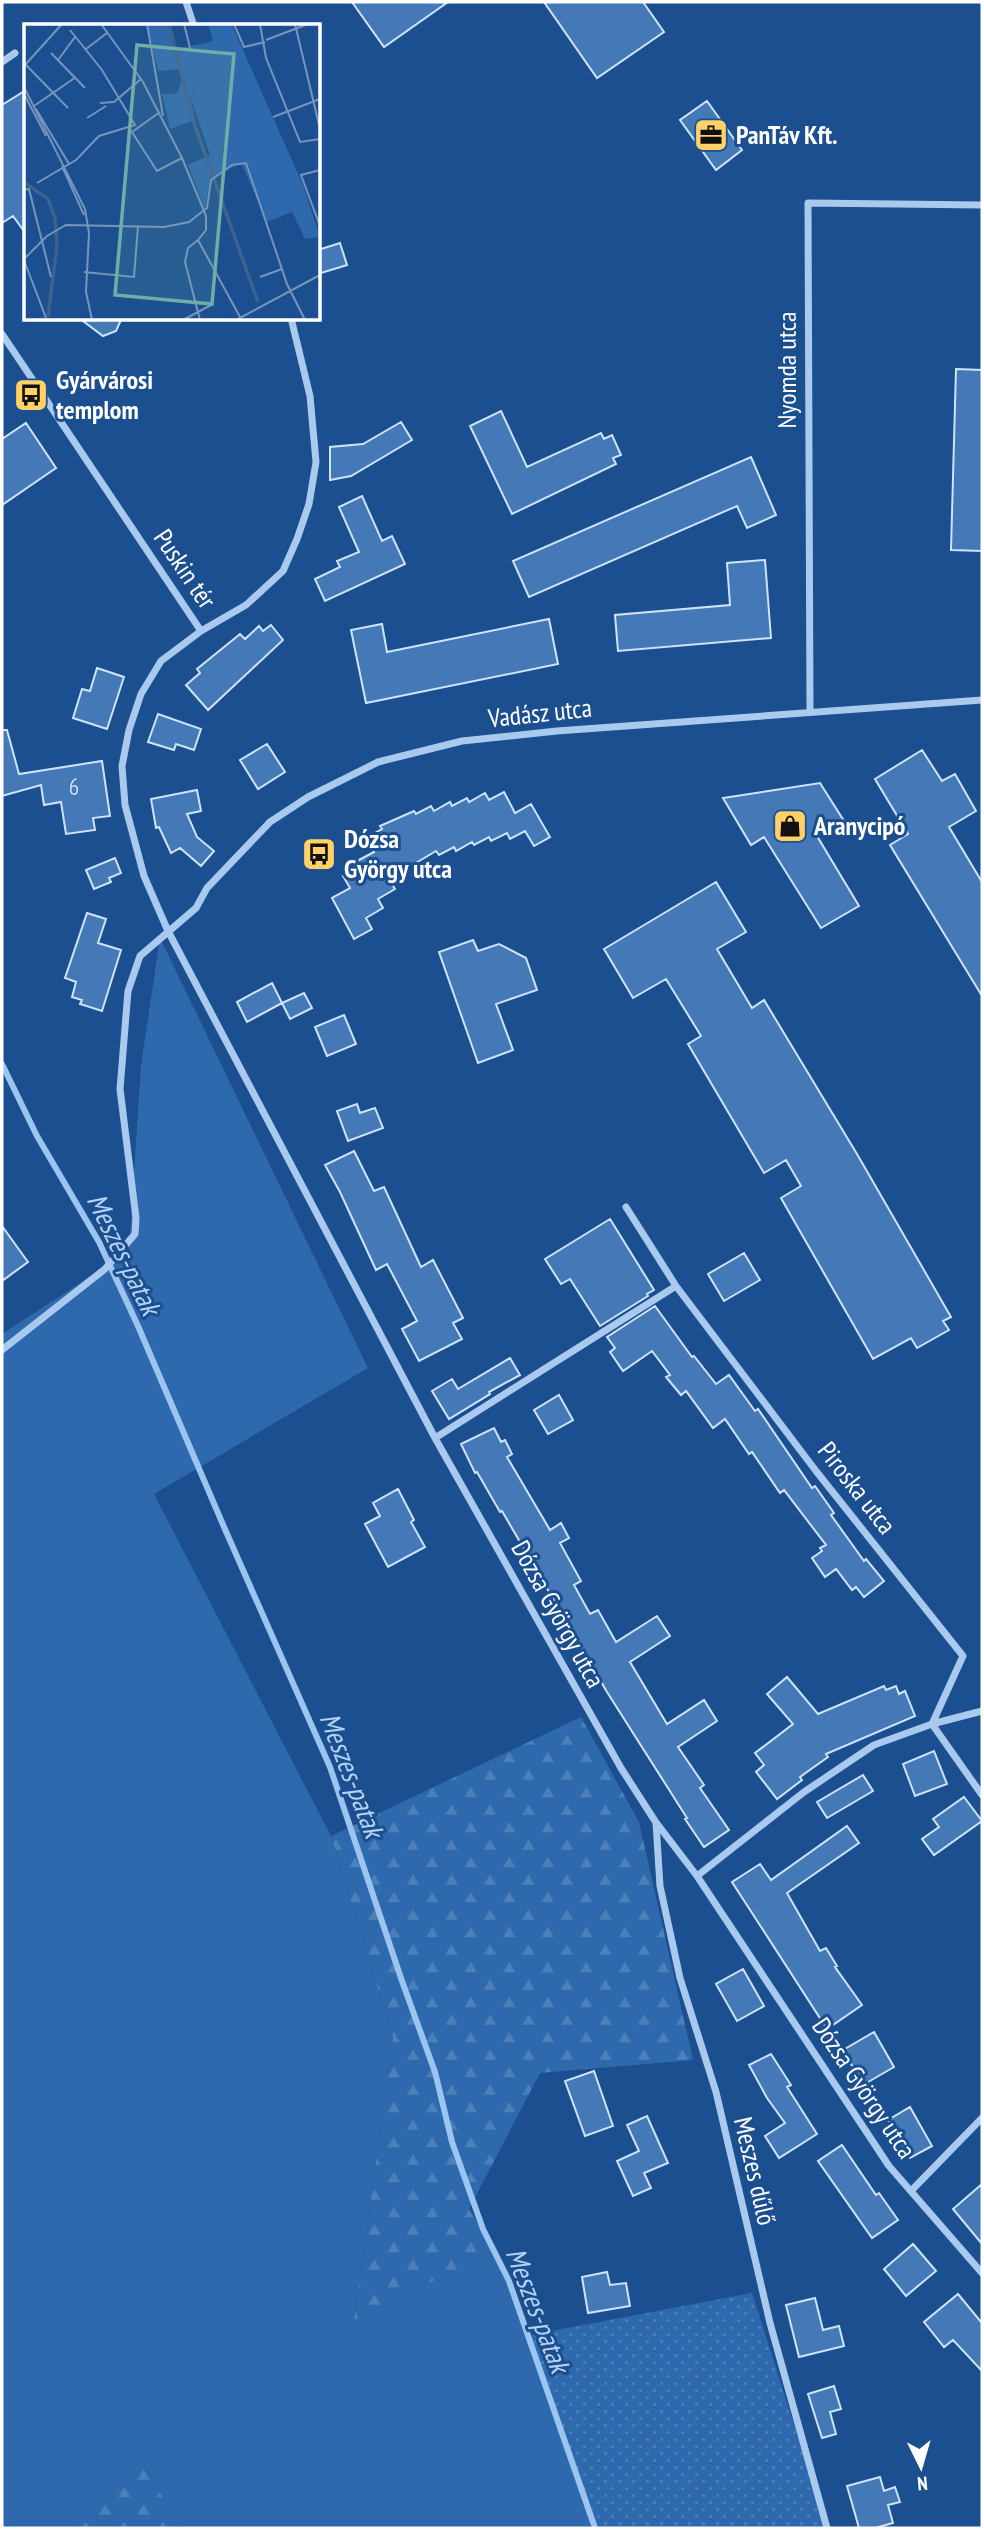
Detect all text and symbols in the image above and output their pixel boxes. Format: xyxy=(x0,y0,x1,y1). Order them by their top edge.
inset map xyxy=(24,24,320,320)
office icon: PanTáv Kft. xyxy=(692,116,730,154)
place label: PanTáv Kft. xyxy=(736,118,837,151)
street label: Nyomda utca xyxy=(770,312,803,428)
place label: Gyárvárosi templom xyxy=(56,363,153,426)
bus stop icon: Gyárvárosi templom xyxy=(12,376,50,414)
street label: Puskin tér xyxy=(147,523,224,615)
street label: Vadász utca xyxy=(486,691,593,734)
house number: 6 xyxy=(69,772,79,801)
shop icon: Aranycipó xyxy=(771,807,809,845)
place label: Aranycipó xyxy=(813,809,905,842)
place label: Dózsa György utca xyxy=(344,822,452,885)
bus stop icon: Dózsa György utca xyxy=(300,835,338,873)
water label: Meszes-patak xyxy=(79,1187,171,1324)
street label: Piroska utca xyxy=(811,1435,904,1541)
street label: Dózsa György utca xyxy=(504,1534,612,1693)
water label: Meszes-patak xyxy=(312,1707,394,1845)
street label: Dózsa György utca xyxy=(805,2011,924,2165)
street label: Meszes dűlő xyxy=(727,2114,784,2228)
water label: Meszes-patak xyxy=(498,2242,580,2380)
north arrow xyxy=(886,2432,956,2502)
text: N xyxy=(916,2472,929,2496)

